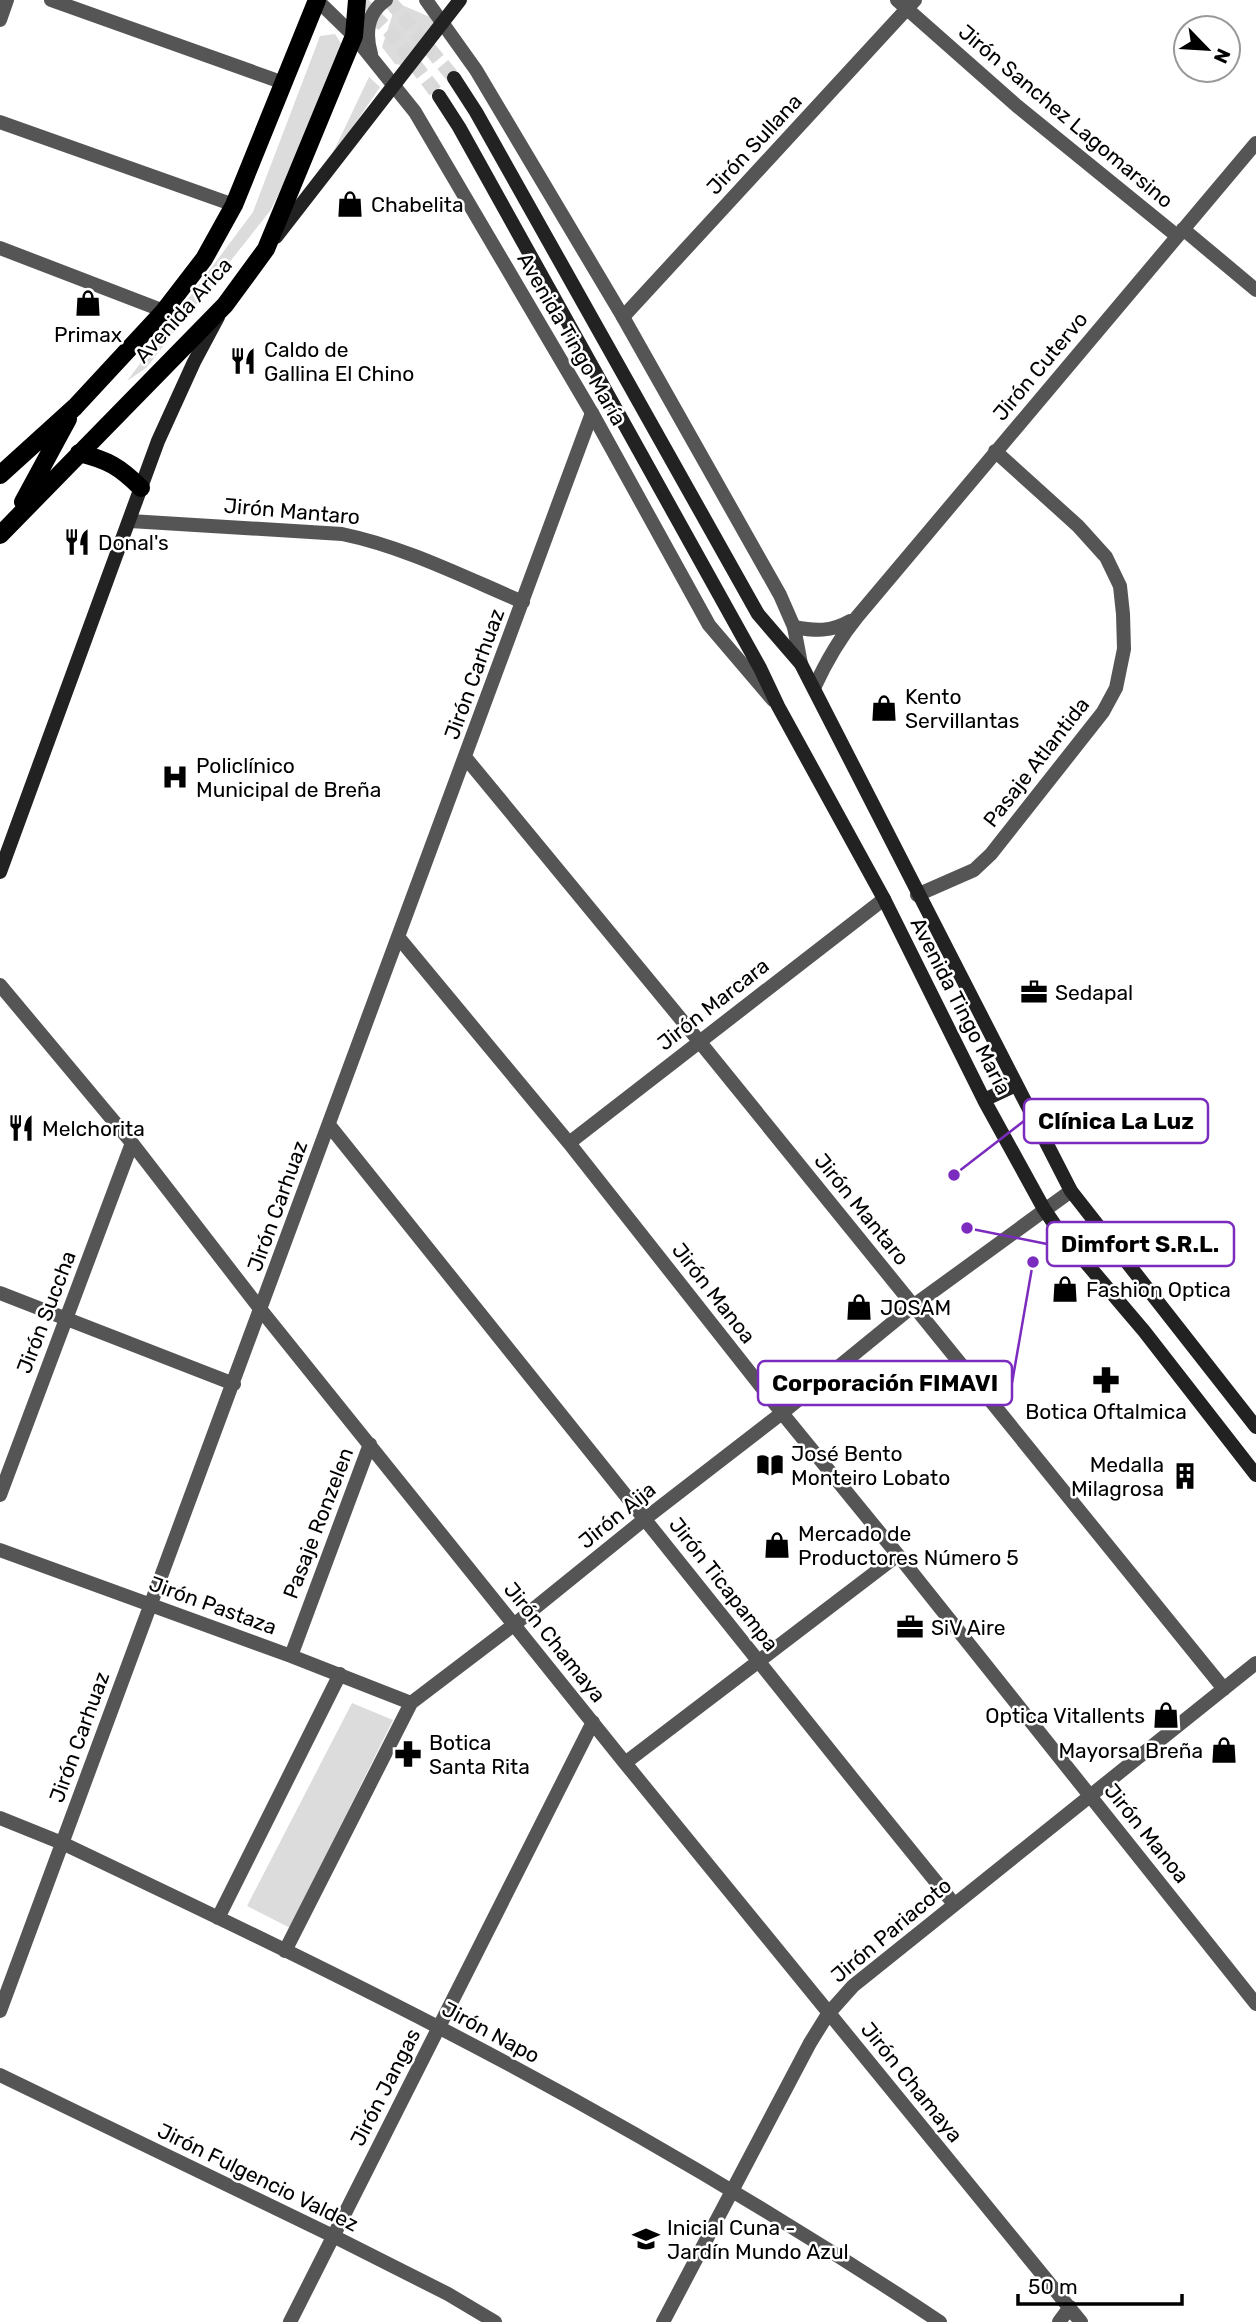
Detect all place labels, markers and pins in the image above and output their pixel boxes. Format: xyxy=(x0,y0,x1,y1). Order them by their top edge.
shop icon: Chabelita xyxy=(335,189,365,219)
place label: Chabelita xyxy=(371,192,464,217)
shop icon: Primax xyxy=(73,288,103,318)
place label: Primax xyxy=(54,322,122,347)
place label: Caldo de Gallina El Chino xyxy=(264,337,414,386)
restaurant icon: Caldo de Gallina El Chino xyxy=(228,346,258,376)
restaurant icon: Donal's xyxy=(62,527,92,557)
place label: Donal's xyxy=(98,530,169,555)
place label: Kento Servillantas xyxy=(905,684,1019,733)
shop icon: Kento Servillantas xyxy=(869,693,899,723)
place label: Policlínico Municipal de Breña xyxy=(196,753,381,802)
hospital icon: Policlínico Municipal de Breña xyxy=(160,762,190,792)
office icon: Sedapal xyxy=(1019,977,1049,1007)
place label: Sedapal xyxy=(1055,980,1133,1005)
callout: Clínica La Luz xyxy=(1024,1099,1208,1143)
restaurant icon: Melchorita xyxy=(6,1113,36,1143)
place label: Melchorita xyxy=(42,1116,145,1141)
callout: Dimfort S.R.L. xyxy=(1047,1222,1234,1266)
shop icon: Fashion Optica xyxy=(1050,1274,1080,1304)
place label: Fashion Optica xyxy=(1086,1277,1231,1302)
shop icon: JOSAM xyxy=(844,1292,874,1322)
place label: JOSAM xyxy=(880,1295,951,1320)
callout: Corporación FIMAVI xyxy=(758,1361,1012,1405)
pharmacy icon: Botica Oftalmica xyxy=(1091,1365,1121,1395)
place label: Botica Oftalmica xyxy=(1025,1399,1187,1424)
place label: José Bento Monteiro Lobato xyxy=(791,1441,950,1490)
library icon: José Bento Monteiro Lobato xyxy=(755,1450,785,1480)
place label: Medalla Milagrosa xyxy=(1071,1452,1164,1501)
building icon: Medalla Milagrosa xyxy=(1170,1461,1200,1491)
place label: Mercado de Productores Número 5 xyxy=(798,1521,1019,1570)
shop icon: Mercado de Productores Número 5 xyxy=(762,1530,792,1560)
office icon: SiV Aire xyxy=(895,1612,925,1642)
place label: SiV Aire xyxy=(931,1615,1005,1640)
shop icon: Optica Vitallents xyxy=(1151,1700,1181,1730)
place label: Optica Vitallents xyxy=(985,1703,1145,1728)
place label: Botica Santa Rita xyxy=(429,1730,530,1779)
shop icon: Mayorsa Breña xyxy=(1209,1735,1239,1765)
place label: Mayorsa Breña xyxy=(1058,1738,1203,1763)
pharmacy icon: Botica Santa Rita xyxy=(393,1739,423,1769)
place label: Inicial Cuna - Jardín Mundo Azul xyxy=(667,2215,849,2264)
school or university icon: Inicial Cuna - Jardín Mundo Azul xyxy=(631,2224,661,2254)

